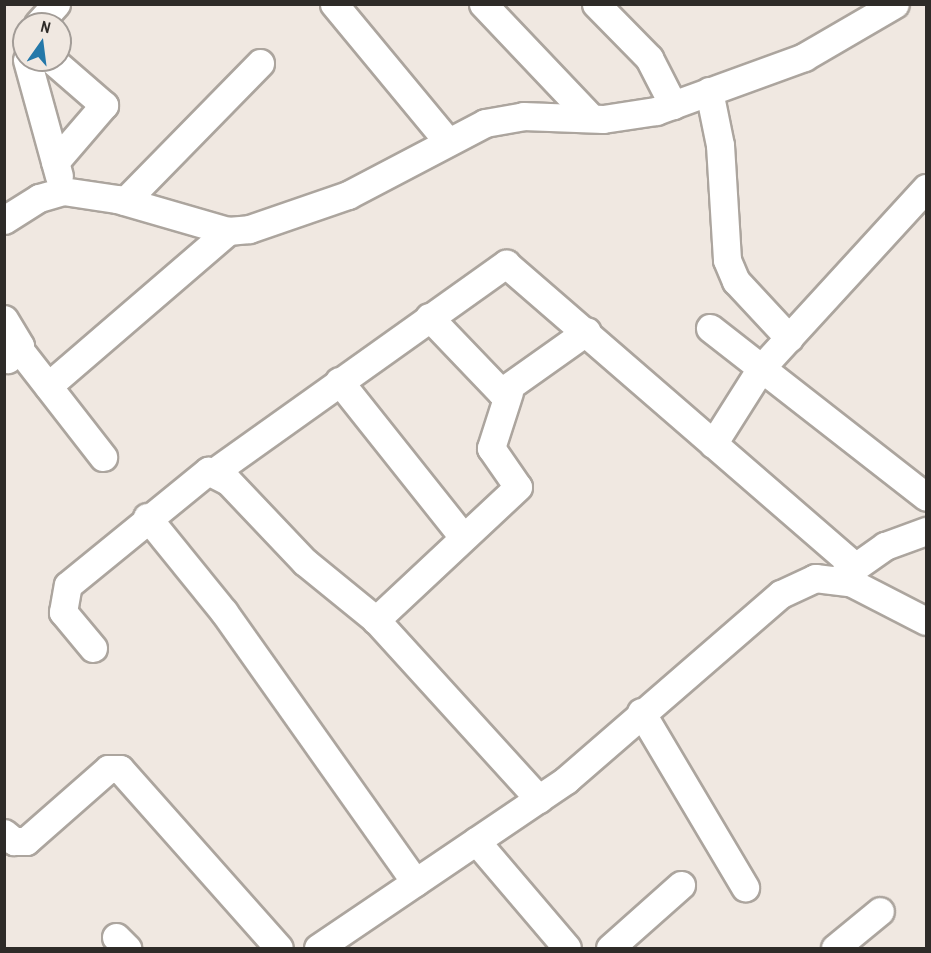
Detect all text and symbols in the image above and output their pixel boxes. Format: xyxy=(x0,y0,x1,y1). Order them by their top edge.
north arrow xyxy=(12,12,72,72)
text: N xyxy=(39,15,53,38)

